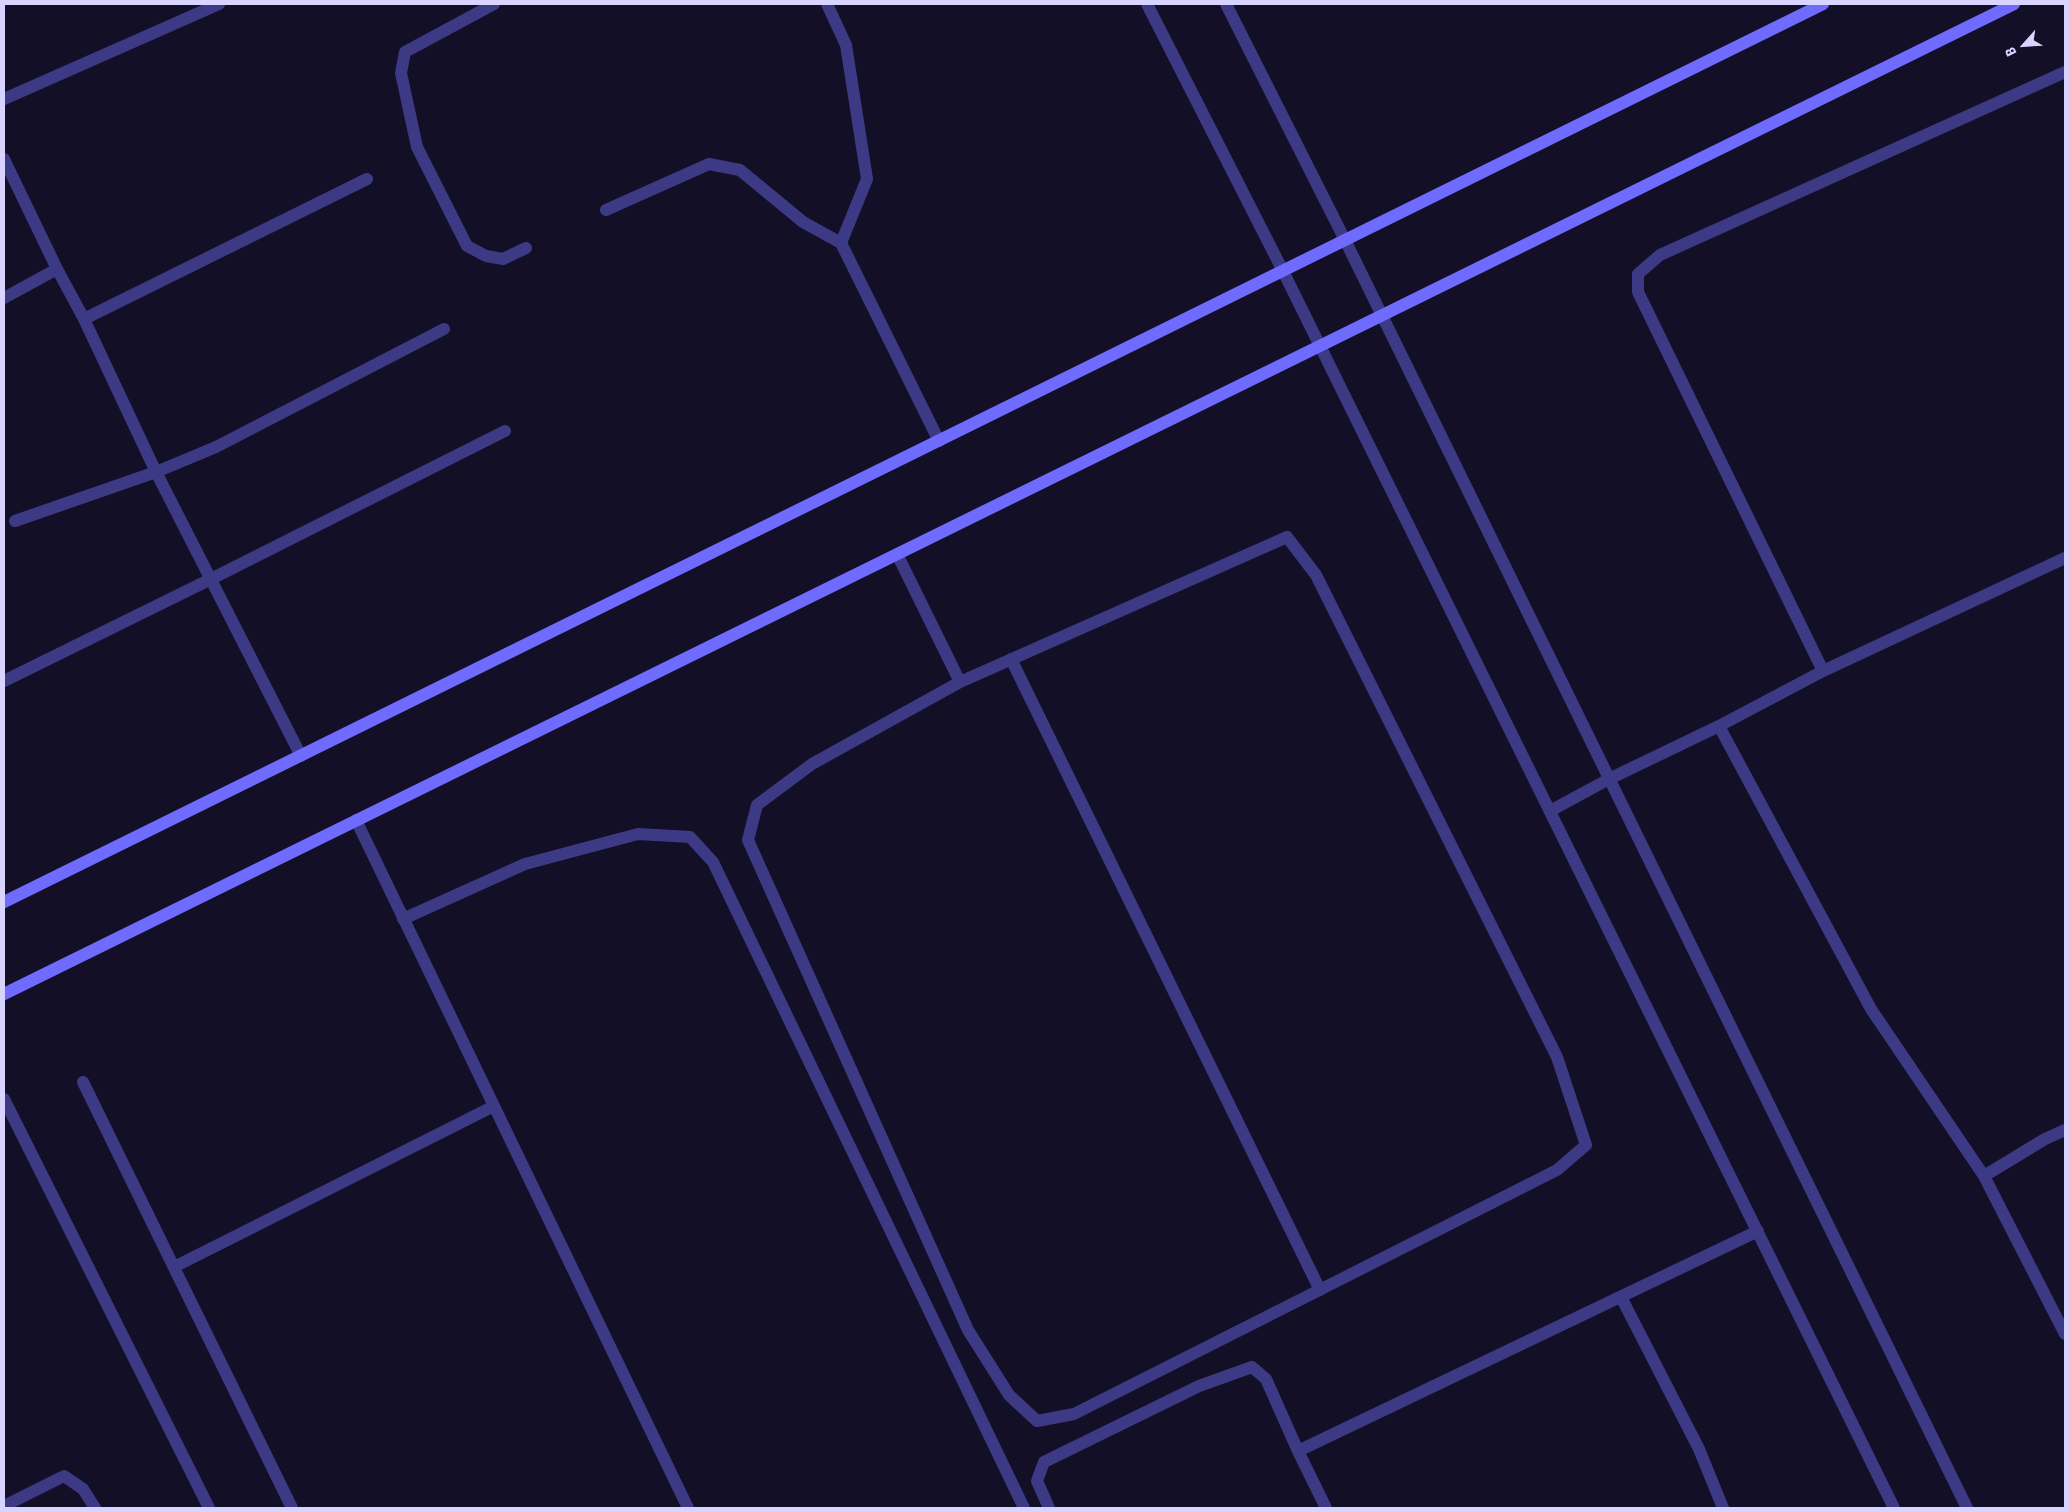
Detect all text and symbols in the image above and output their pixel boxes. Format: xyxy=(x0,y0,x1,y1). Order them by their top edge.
north arrow xyxy=(1999,20,2049,70)
text: B xyxy=(2002,45,2019,59)

